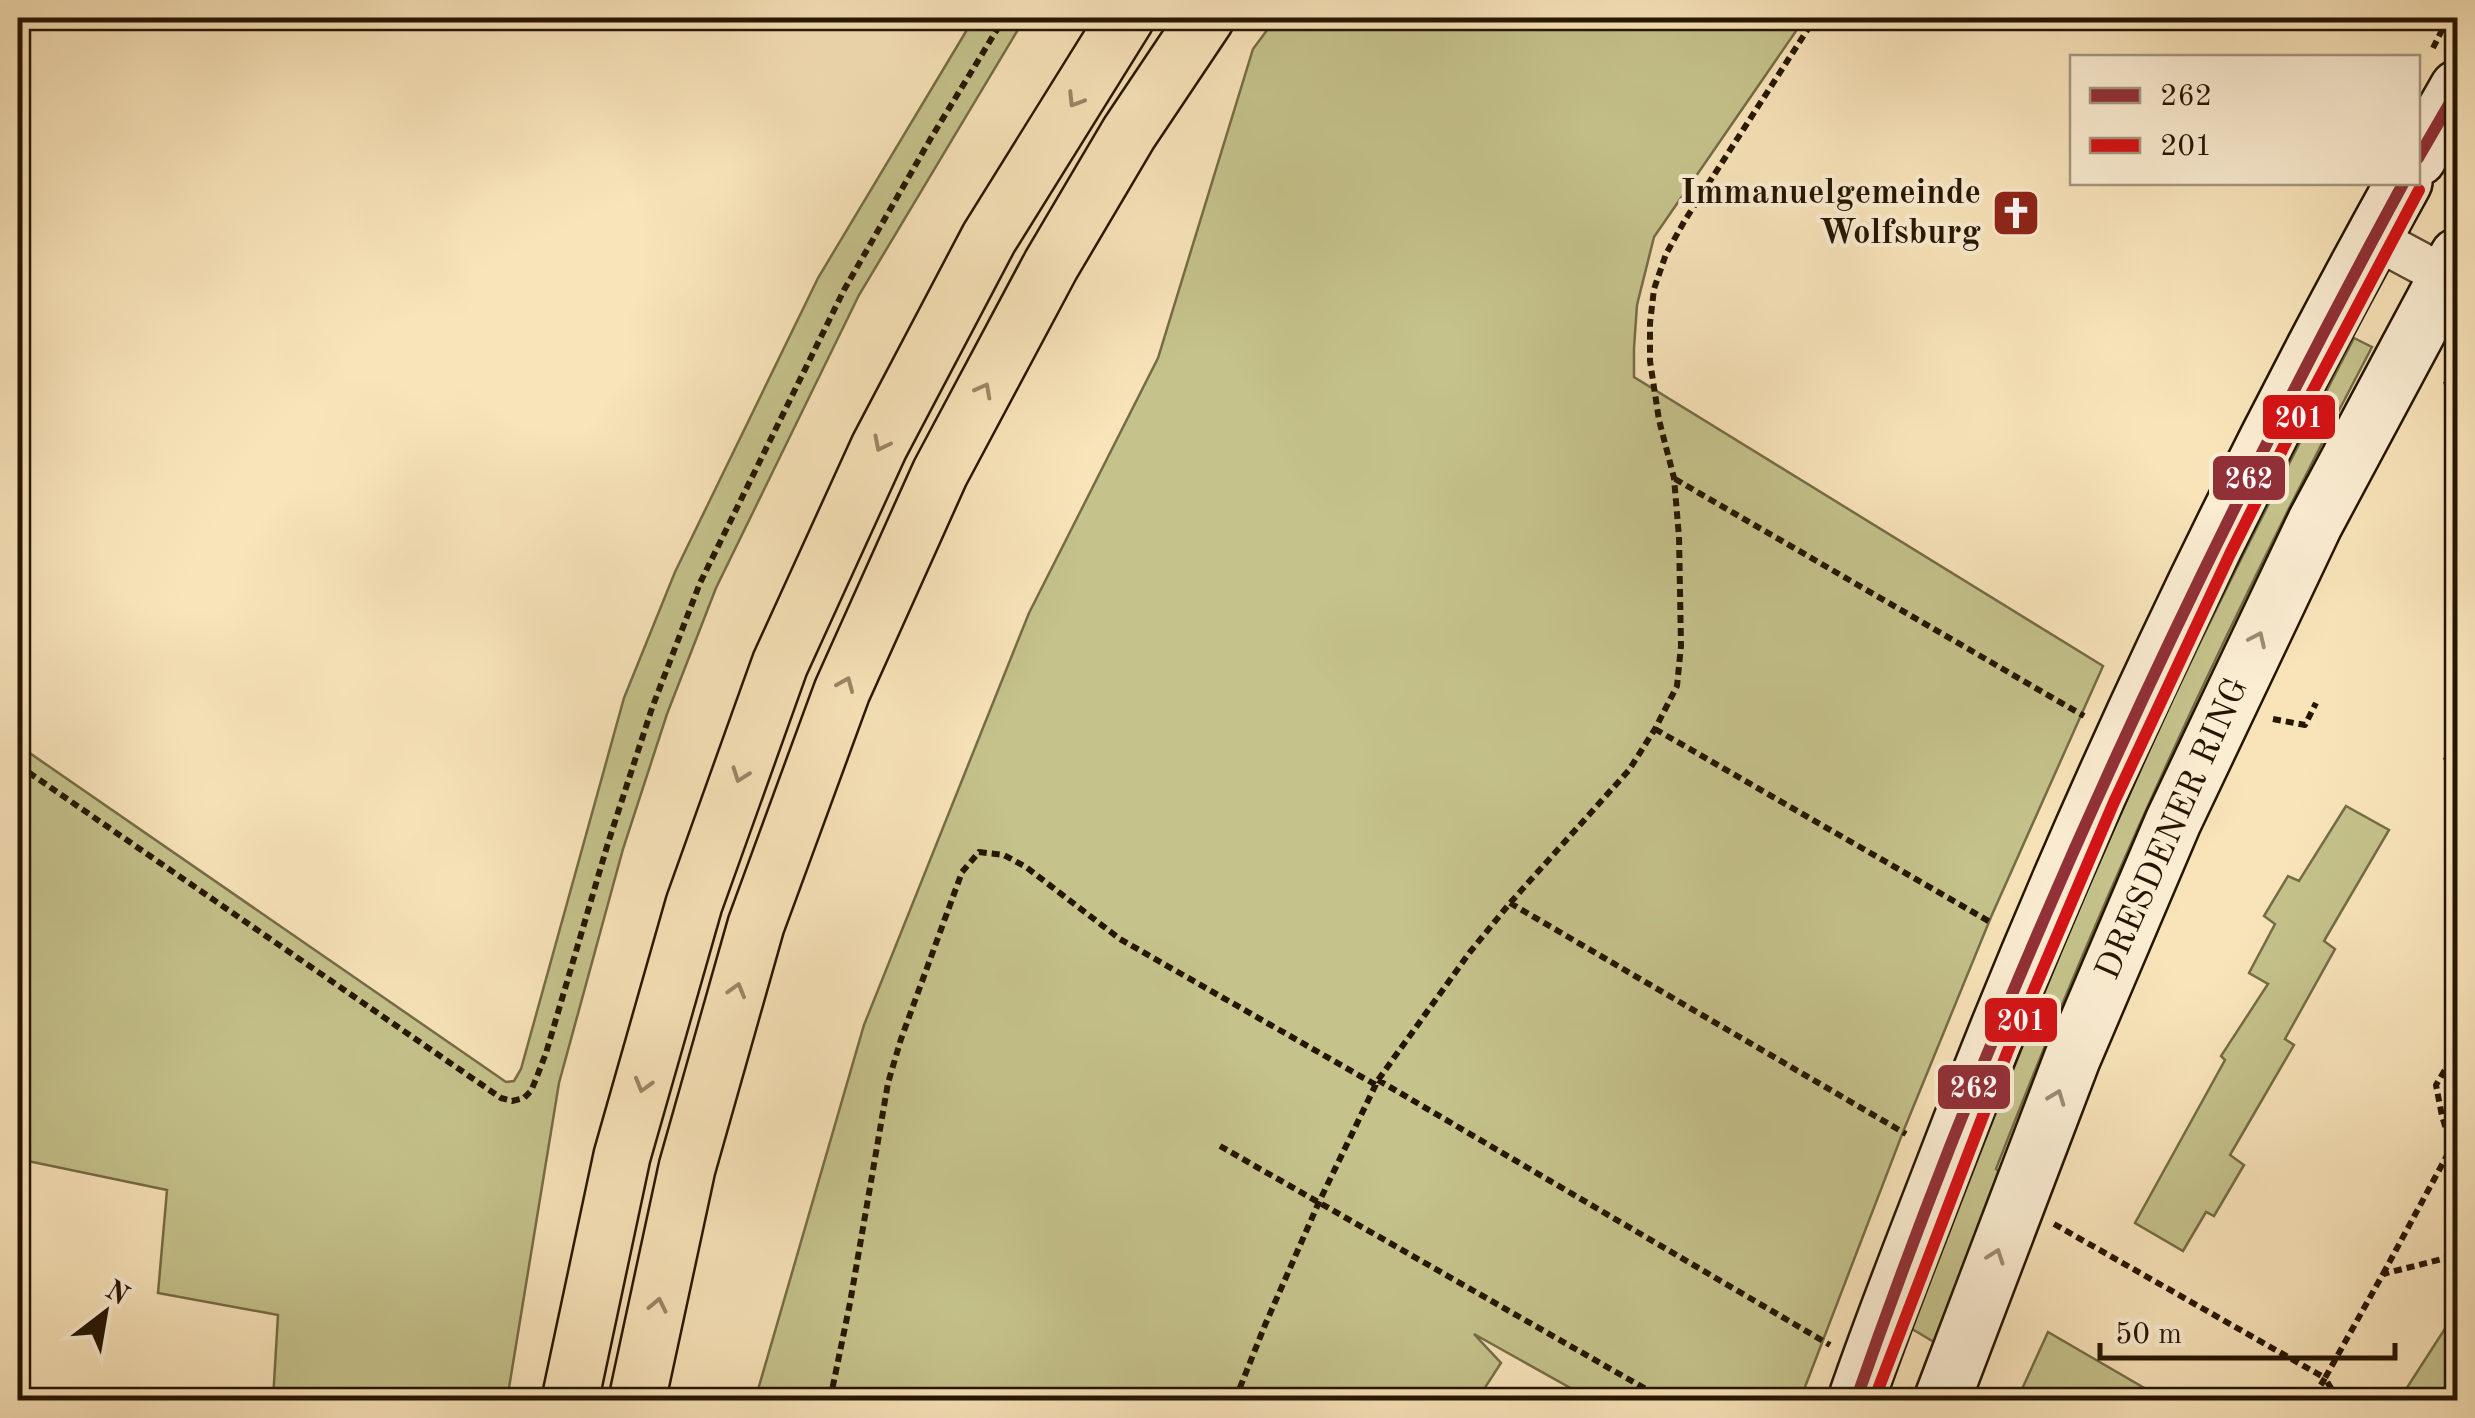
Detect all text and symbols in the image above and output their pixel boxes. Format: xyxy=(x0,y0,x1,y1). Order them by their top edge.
legend xyxy=(2070,55,2420,185)
text: 262 xyxy=(2160,82,2212,112)
one-way arrow xyxy=(1068,89,1087,107)
text: 201 xyxy=(2160,132,2212,162)
place label: Immanuelgemeinde Wolfsburg xyxy=(1680,176,1981,251)
church icon: Immanuelgemeinde Wolfsburg xyxy=(1990,187,2042,239)
one-way arrow xyxy=(972,383,991,401)
line badge: 201 xyxy=(2261,393,2337,441)
text: 201 xyxy=(2275,406,2323,434)
one-way arrow xyxy=(873,434,893,452)
line badge: 262 xyxy=(2211,454,2287,502)
text: 262 xyxy=(2225,467,2273,495)
one-way arrow xyxy=(2246,632,2266,650)
street label: DRESDENER RING xyxy=(2091,673,2255,985)
one-way arrow xyxy=(834,676,854,694)
one-way arrow xyxy=(731,765,752,782)
one-way arrow xyxy=(726,982,747,999)
line badge: 201 xyxy=(1983,996,2059,1044)
text: 201 xyxy=(1997,1009,2045,1037)
line badge: 262 xyxy=(1936,1063,2012,1111)
one-way arrow xyxy=(633,1076,654,1093)
text: 262 xyxy=(1950,1076,1998,1104)
one-way arrow xyxy=(2045,1089,2065,1107)
one-way arrow xyxy=(1984,1248,2004,1265)
north arrow xyxy=(55,1263,155,1363)
text: N xyxy=(100,1277,133,1312)
one-way arrow xyxy=(646,1297,667,1314)
scale bar xyxy=(2100,1298,2395,1360)
text: 50 m xyxy=(2115,1320,2182,1350)

